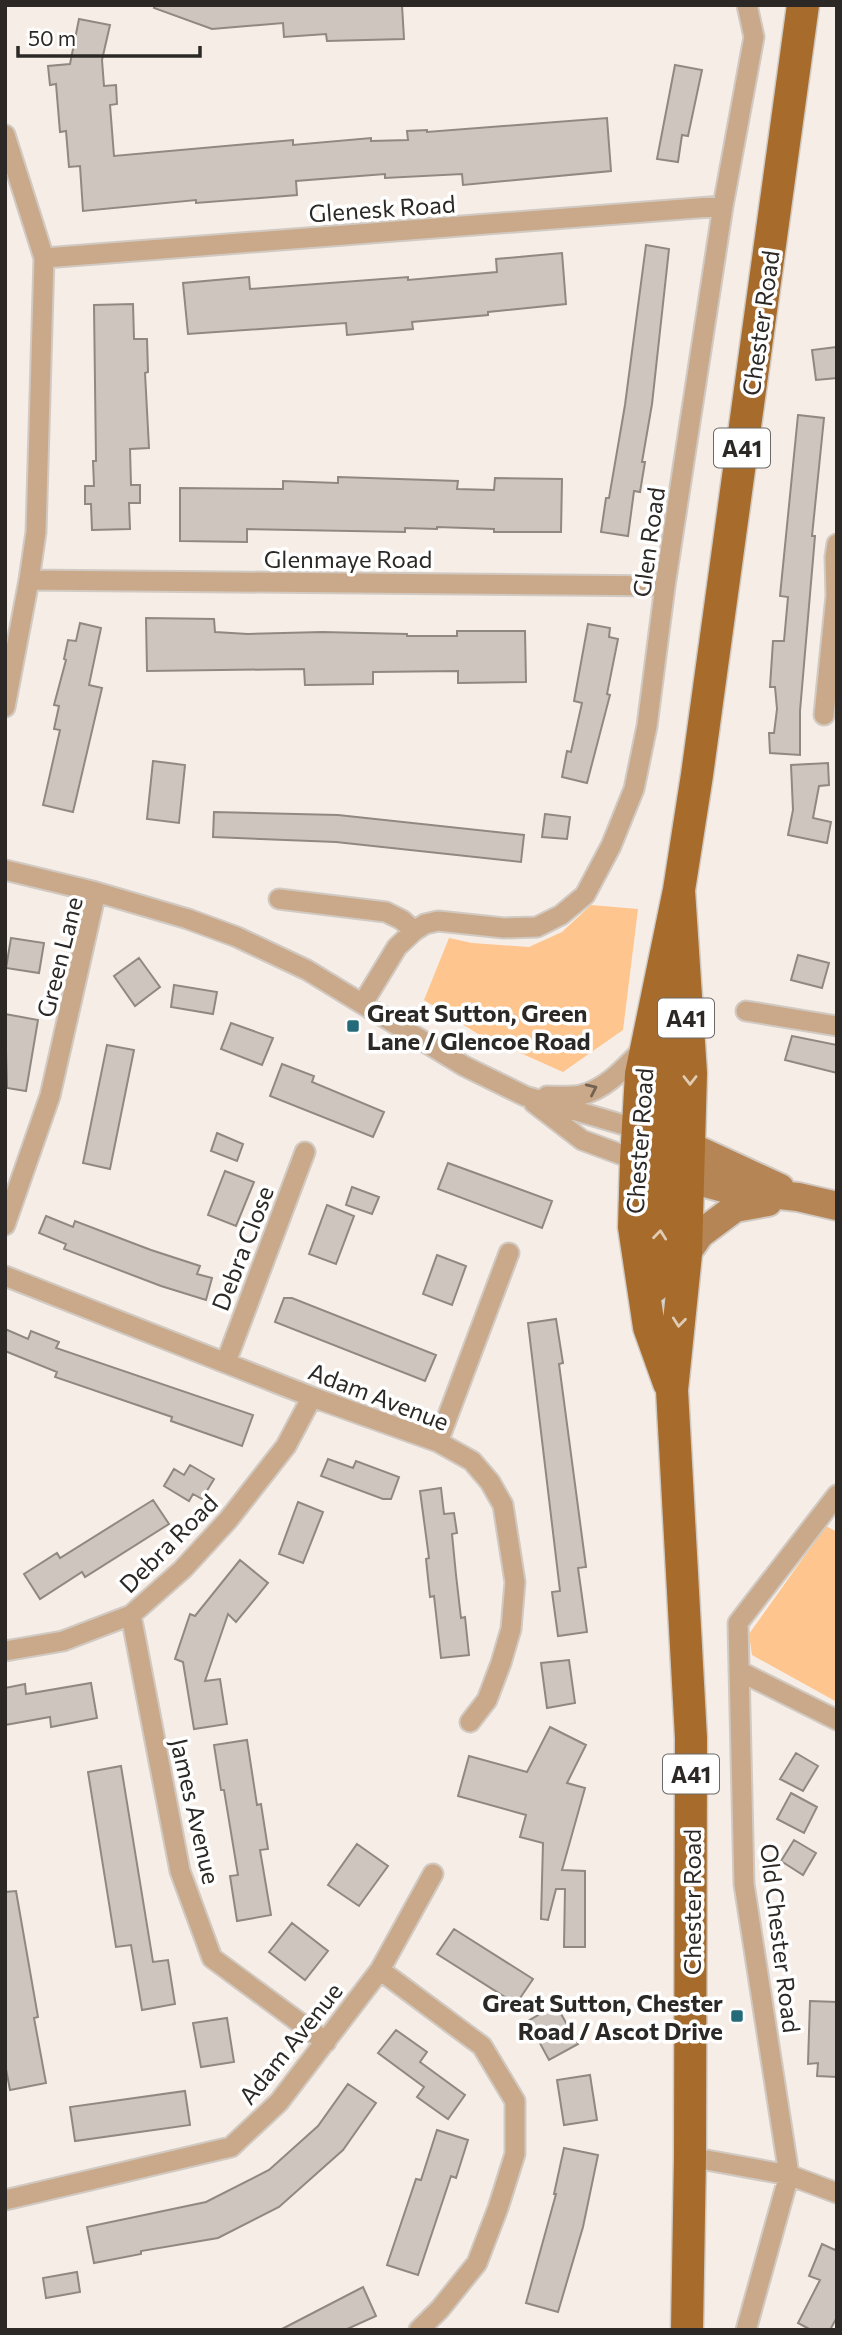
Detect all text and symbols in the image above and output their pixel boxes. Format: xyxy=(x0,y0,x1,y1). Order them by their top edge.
scale bar xyxy=(18,14,200,58)
text: 50 m xyxy=(28,25,76,50)
street label: Glenesk Road xyxy=(307,188,457,228)
street label: Chester Road xyxy=(735,249,785,397)
road number: A41 xyxy=(714,428,770,468)
street label: Glen Road xyxy=(626,485,670,599)
street label: Glenmaye Road xyxy=(264,544,432,573)
street label: Green Lane xyxy=(30,894,88,1020)
place label: Great Sutton, Green Lane / Glencoe Road xyxy=(367,998,591,1055)
road number: A41 xyxy=(658,998,714,1037)
marker: Great Sutton, Green Lane / Glencoe Road xyxy=(345,1018,361,1034)
street label: Chester Road xyxy=(619,1067,659,1215)
one-way arrow xyxy=(682,1075,698,1086)
one-way arrow xyxy=(585,1084,597,1098)
street label: Debra Close xyxy=(205,1182,279,1314)
one-way arrow xyxy=(652,1229,667,1241)
one-way arrow xyxy=(672,1316,687,1328)
street label: Adam Avenue xyxy=(305,1356,453,1436)
street label: Debra Road xyxy=(113,1488,223,1598)
street label: James Avenue xyxy=(165,1735,227,1887)
road number: A41 xyxy=(663,1754,719,1794)
street label: Chester Road xyxy=(677,1829,706,1975)
street label: Old Chester Road xyxy=(755,1842,807,2034)
street label: Adam Avenue xyxy=(232,1976,348,2110)
place label: Great Sutton, Chester Road / Ascot Drive xyxy=(482,1988,723,2045)
marker: Great Sutton, Chester Road / Ascot Drive xyxy=(729,2008,745,2024)

